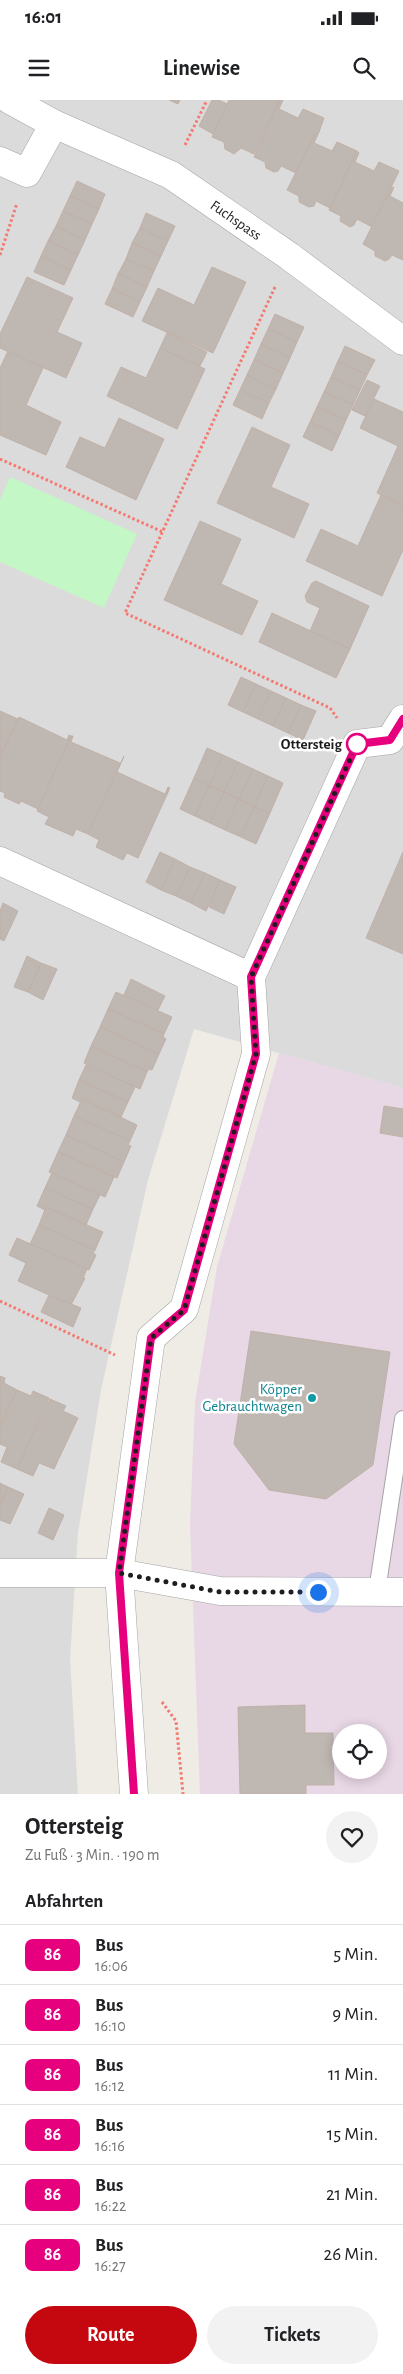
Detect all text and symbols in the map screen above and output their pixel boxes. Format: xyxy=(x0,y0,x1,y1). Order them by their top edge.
text: 16:01 xyxy=(25,8,62,27)
icon: menu xyxy=(25,54,53,82)
icon: search xyxy=(350,54,378,82)
text: Linewise xyxy=(163,57,240,79)
street label: Fuchspass xyxy=(208,198,264,243)
marker: Ottersteig xyxy=(346,733,368,755)
place label: Ottersteig xyxy=(281,737,342,752)
place label: Köpper Gebrauchtwagen xyxy=(202,1382,302,1414)
marker: Köpper Gebrauchtwagen xyxy=(306,1392,318,1404)
your location xyxy=(306,1580,331,1605)
map controls xyxy=(332,1724,387,1779)
button: locate xyxy=(332,1724,387,1779)
button: heart xyxy=(326,1811,378,1863)
text: Ottersteig xyxy=(25,1815,123,1839)
text: Zu Fuß · 3 Min. · 190 m xyxy=(25,1847,160,1863)
text: Abfahrten xyxy=(25,1892,103,1911)
text: Bus xyxy=(95,1936,123,1955)
text: 5 Min. xyxy=(333,1945,378,1964)
text: 86 xyxy=(44,1946,61,1964)
text: 16:06 xyxy=(95,1958,128,1974)
text: Bus xyxy=(95,1996,123,2015)
text: 9 Min. xyxy=(332,2005,378,2024)
text: 86 xyxy=(44,2006,61,2024)
text: 16:10 xyxy=(95,2018,126,2034)
text: Bus xyxy=(95,2056,123,2075)
text: 11 Min. xyxy=(328,2065,378,2084)
text: 86 xyxy=(44,2066,61,2084)
text: 16:12 xyxy=(95,2078,124,2094)
text: Bus xyxy=(95,2116,123,2135)
text: 15 Min. xyxy=(327,2125,378,2144)
text: 86 xyxy=(44,2126,61,2144)
text: 16:16 xyxy=(95,2138,125,2154)
text: Bus xyxy=(95,2176,123,2195)
text: 21 Min. xyxy=(326,2185,378,2204)
text: 86 xyxy=(44,2186,61,2204)
text: 16:22 xyxy=(95,2198,126,2214)
text: Bus xyxy=(95,2236,123,2255)
text: 26 Min. xyxy=(324,2245,378,2264)
text: 86 xyxy=(44,2246,61,2264)
text: 16:27 xyxy=(95,2258,126,2274)
button: Route xyxy=(25,2306,197,2364)
button: Tickets xyxy=(207,2306,378,2364)

